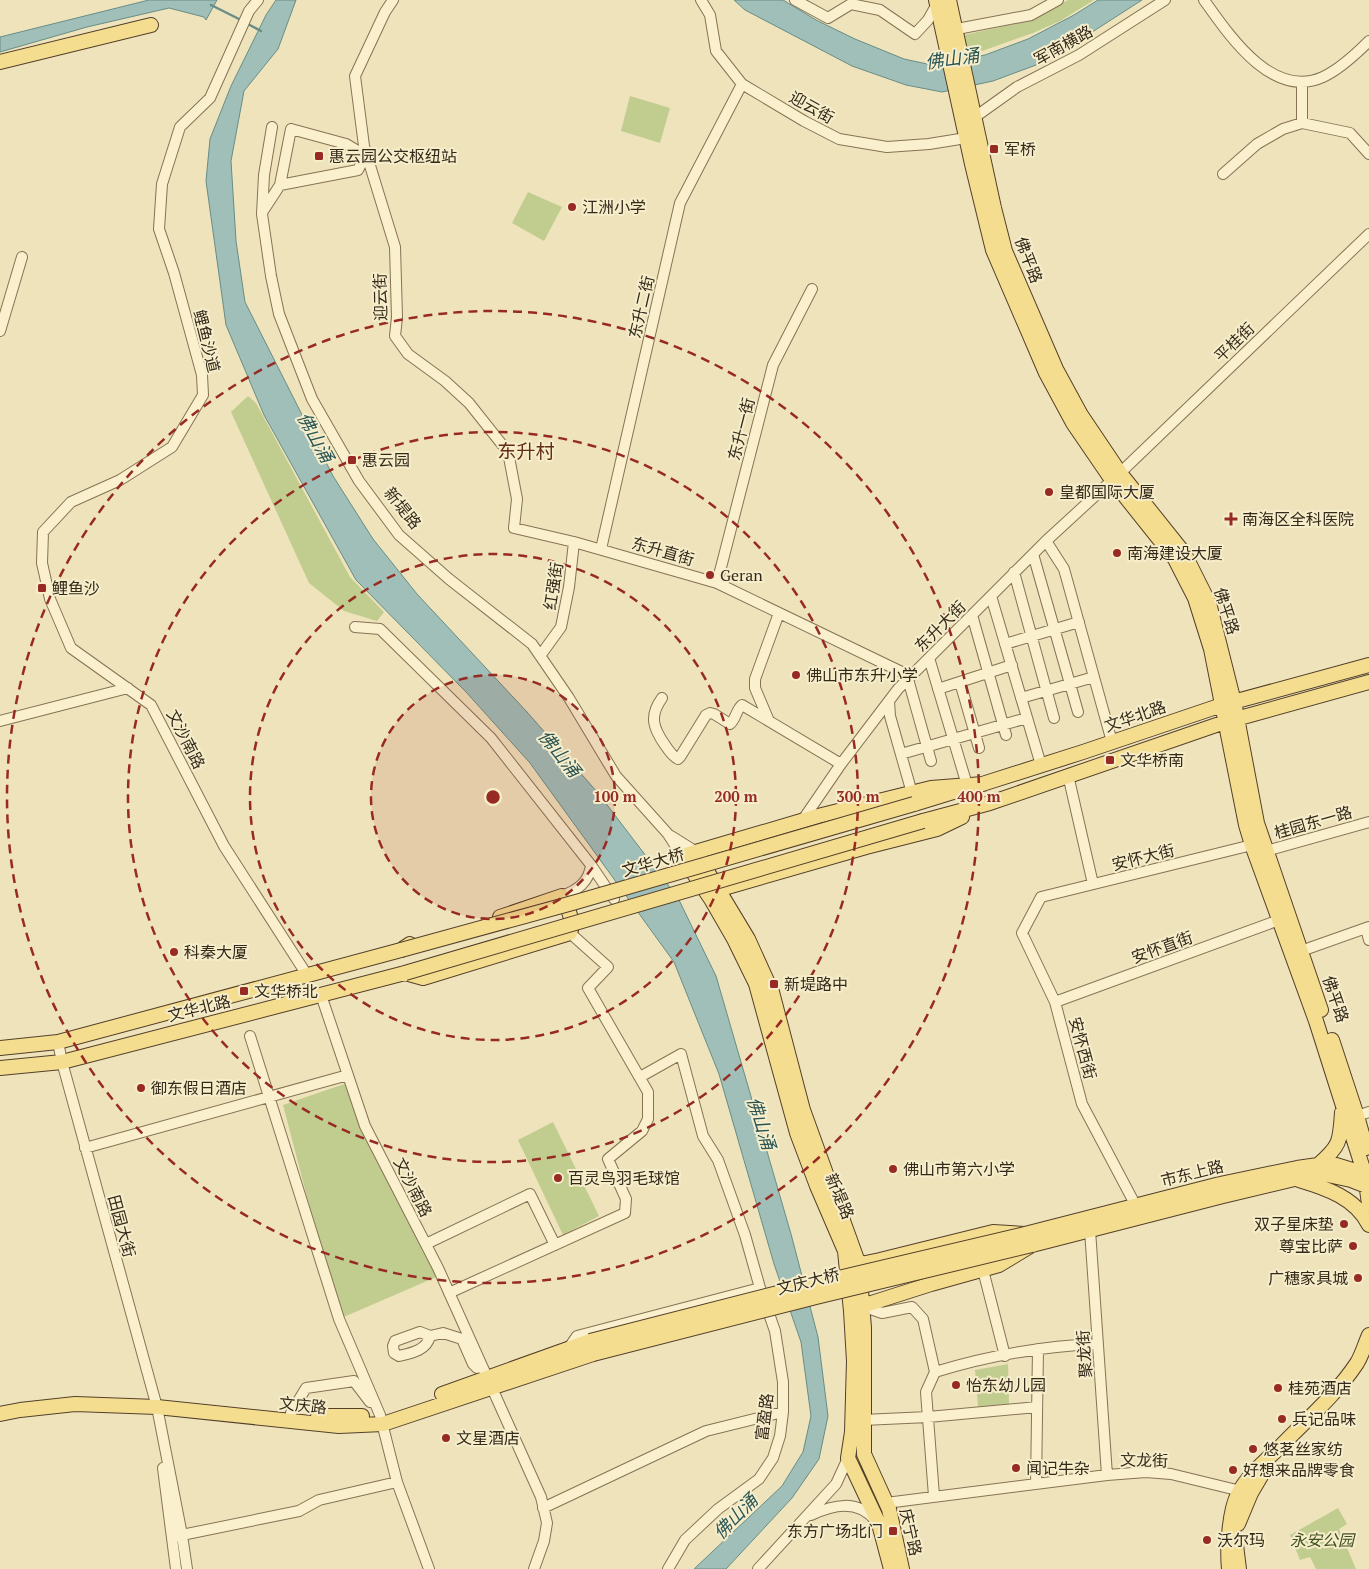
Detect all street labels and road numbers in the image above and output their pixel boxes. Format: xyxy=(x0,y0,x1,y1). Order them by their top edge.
street label: 军南横路 xyxy=(1030,20,1096,70)
street label: 迎云街 xyxy=(786,86,838,128)
street label: 佛平路 xyxy=(1010,234,1048,286)
street label: 迎云街 xyxy=(369,273,391,321)
street label: 东升二街 xyxy=(623,273,659,341)
street label: 鲤鱼沙道 xyxy=(189,307,225,375)
street label: 平桂街 xyxy=(1209,317,1259,367)
street label: 东升一街 xyxy=(723,395,759,463)
street label: 新堤路 xyxy=(379,482,427,534)
street label: 东升直街 xyxy=(629,532,697,570)
street label: 红强街 xyxy=(538,561,568,611)
street label: 佛平路 xyxy=(1209,585,1245,637)
street label: 东升大街 xyxy=(910,596,970,656)
street label: 文华北路 xyxy=(1101,695,1169,737)
street label: 文沙南路 xyxy=(162,705,210,773)
street label: 桂园东一路 xyxy=(1272,800,1354,844)
street label: 安怀大街 xyxy=(1109,839,1177,875)
street label: 文华大桥 xyxy=(619,843,687,881)
street label: 安怀直街 xyxy=(1128,926,1196,968)
street label: 佛平路 xyxy=(1318,973,1354,1025)
street label: 文华北路 xyxy=(165,990,233,1026)
street label: 安怀西街 xyxy=(1064,1014,1102,1082)
street label: 文沙南路 xyxy=(389,1153,437,1221)
street label: 市东上路 xyxy=(1158,1155,1226,1191)
street label: 新堤路 xyxy=(820,1170,860,1222)
street label: 田园大街 xyxy=(103,1192,141,1260)
street label: 文庆大桥 xyxy=(774,1263,842,1299)
street label: 聚龙街 xyxy=(1071,1329,1097,1379)
street label: 文庆路 xyxy=(278,1392,328,1418)
street label: 富盈路 xyxy=(750,1392,778,1442)
street label: 文龙街 xyxy=(1120,1449,1168,1471)
street label: 庆宁路 xyxy=(895,1506,927,1558)

